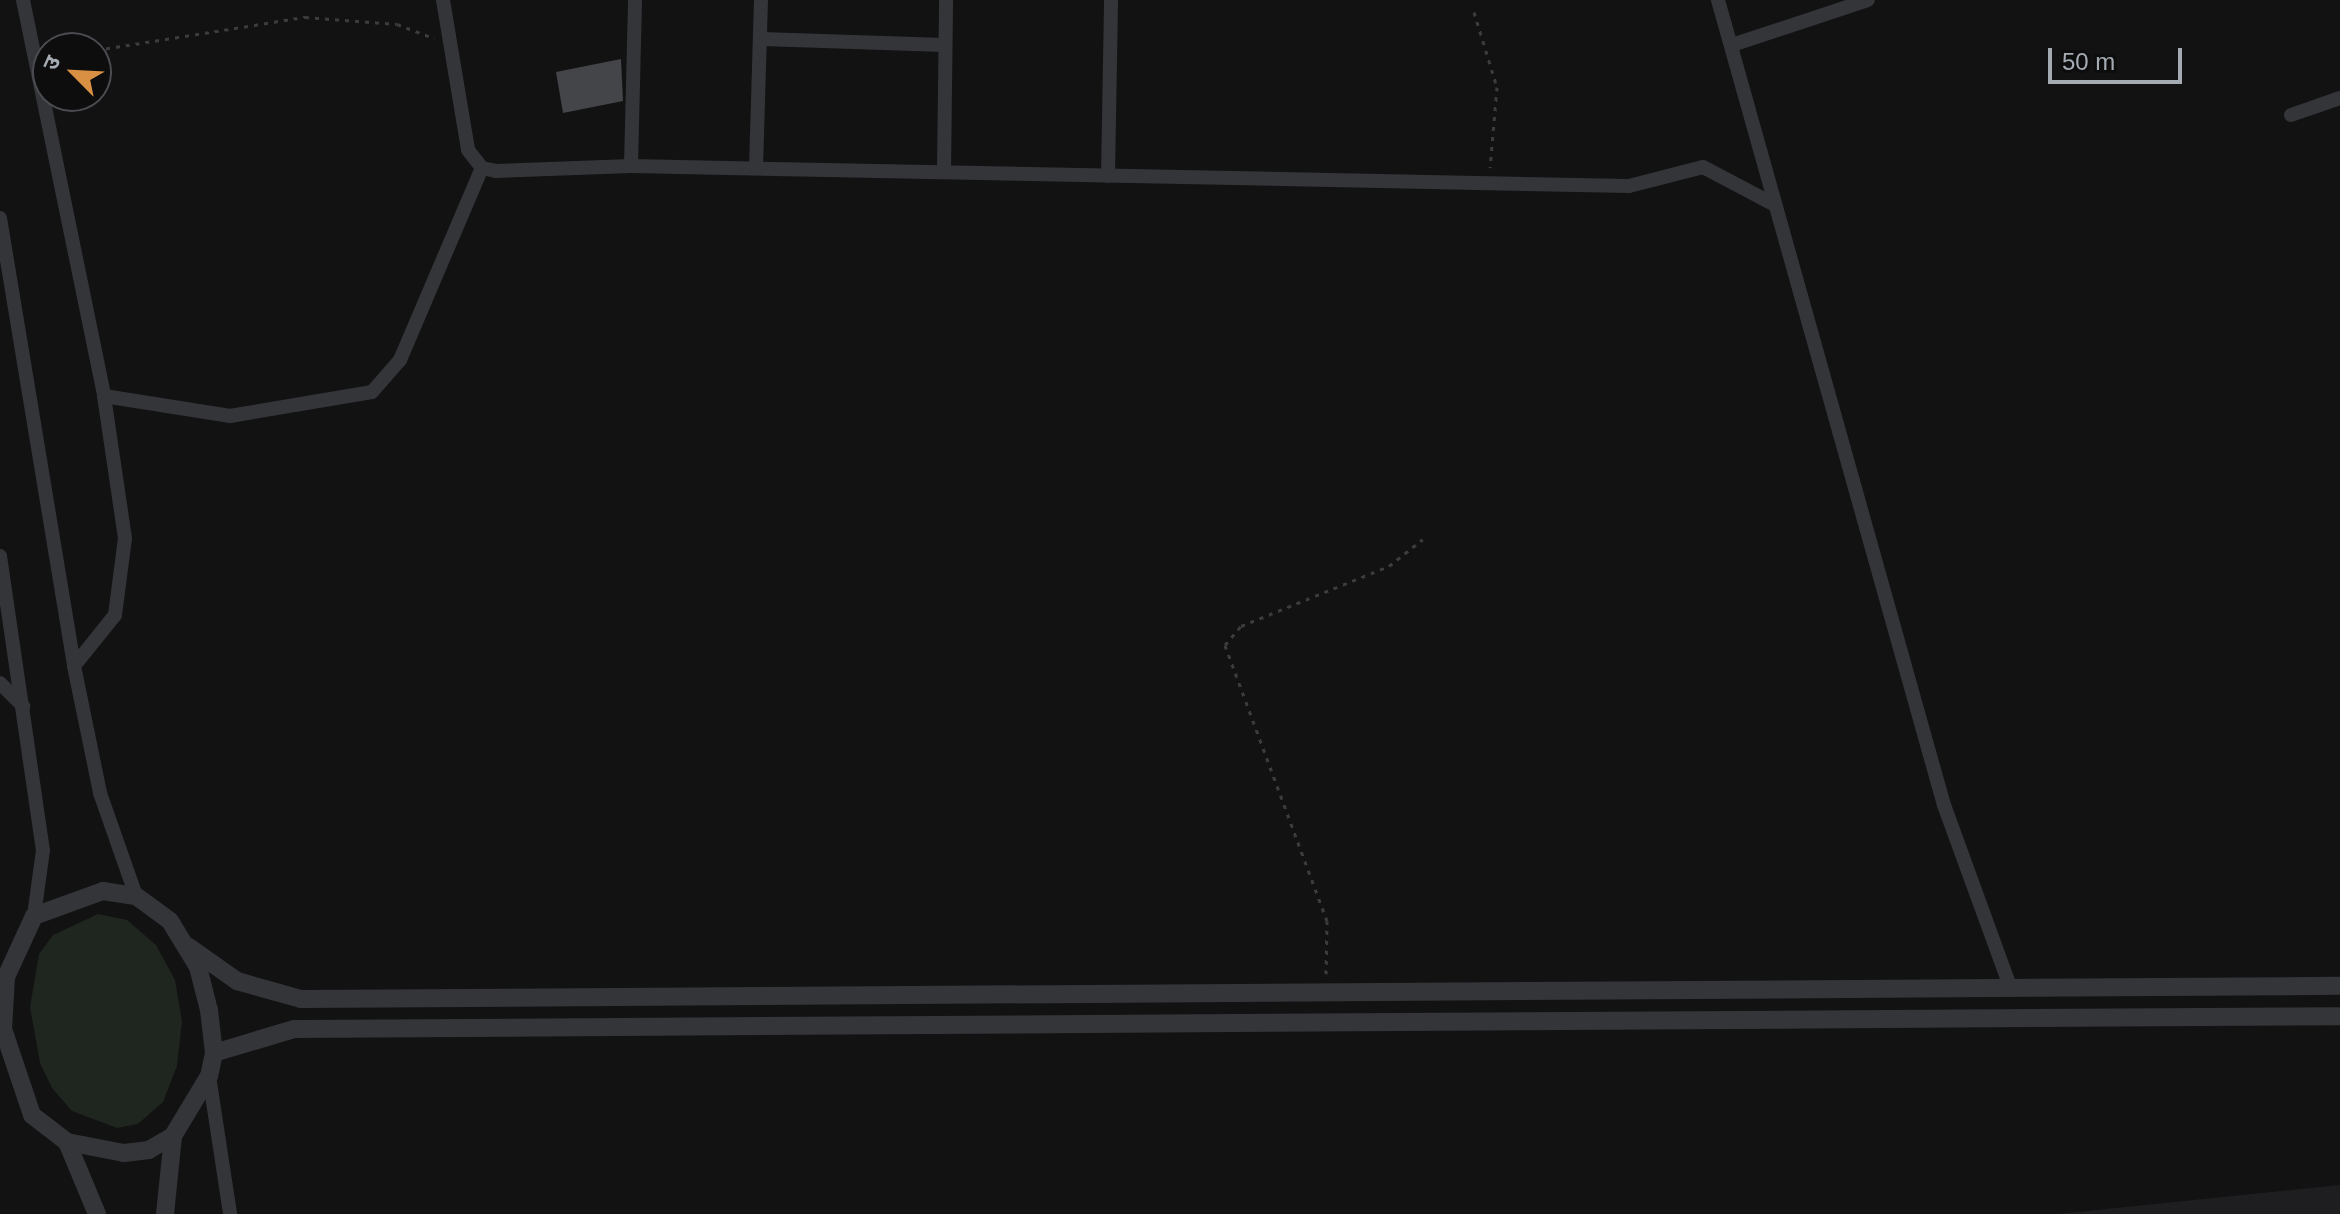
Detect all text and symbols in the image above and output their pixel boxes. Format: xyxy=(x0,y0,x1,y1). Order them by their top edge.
north arrow xyxy=(32,32,112,112)
scale bar xyxy=(2052,32,2186,82)
text: 50 m xyxy=(2062,48,2115,75)
text: उ xyxy=(37,52,65,74)

